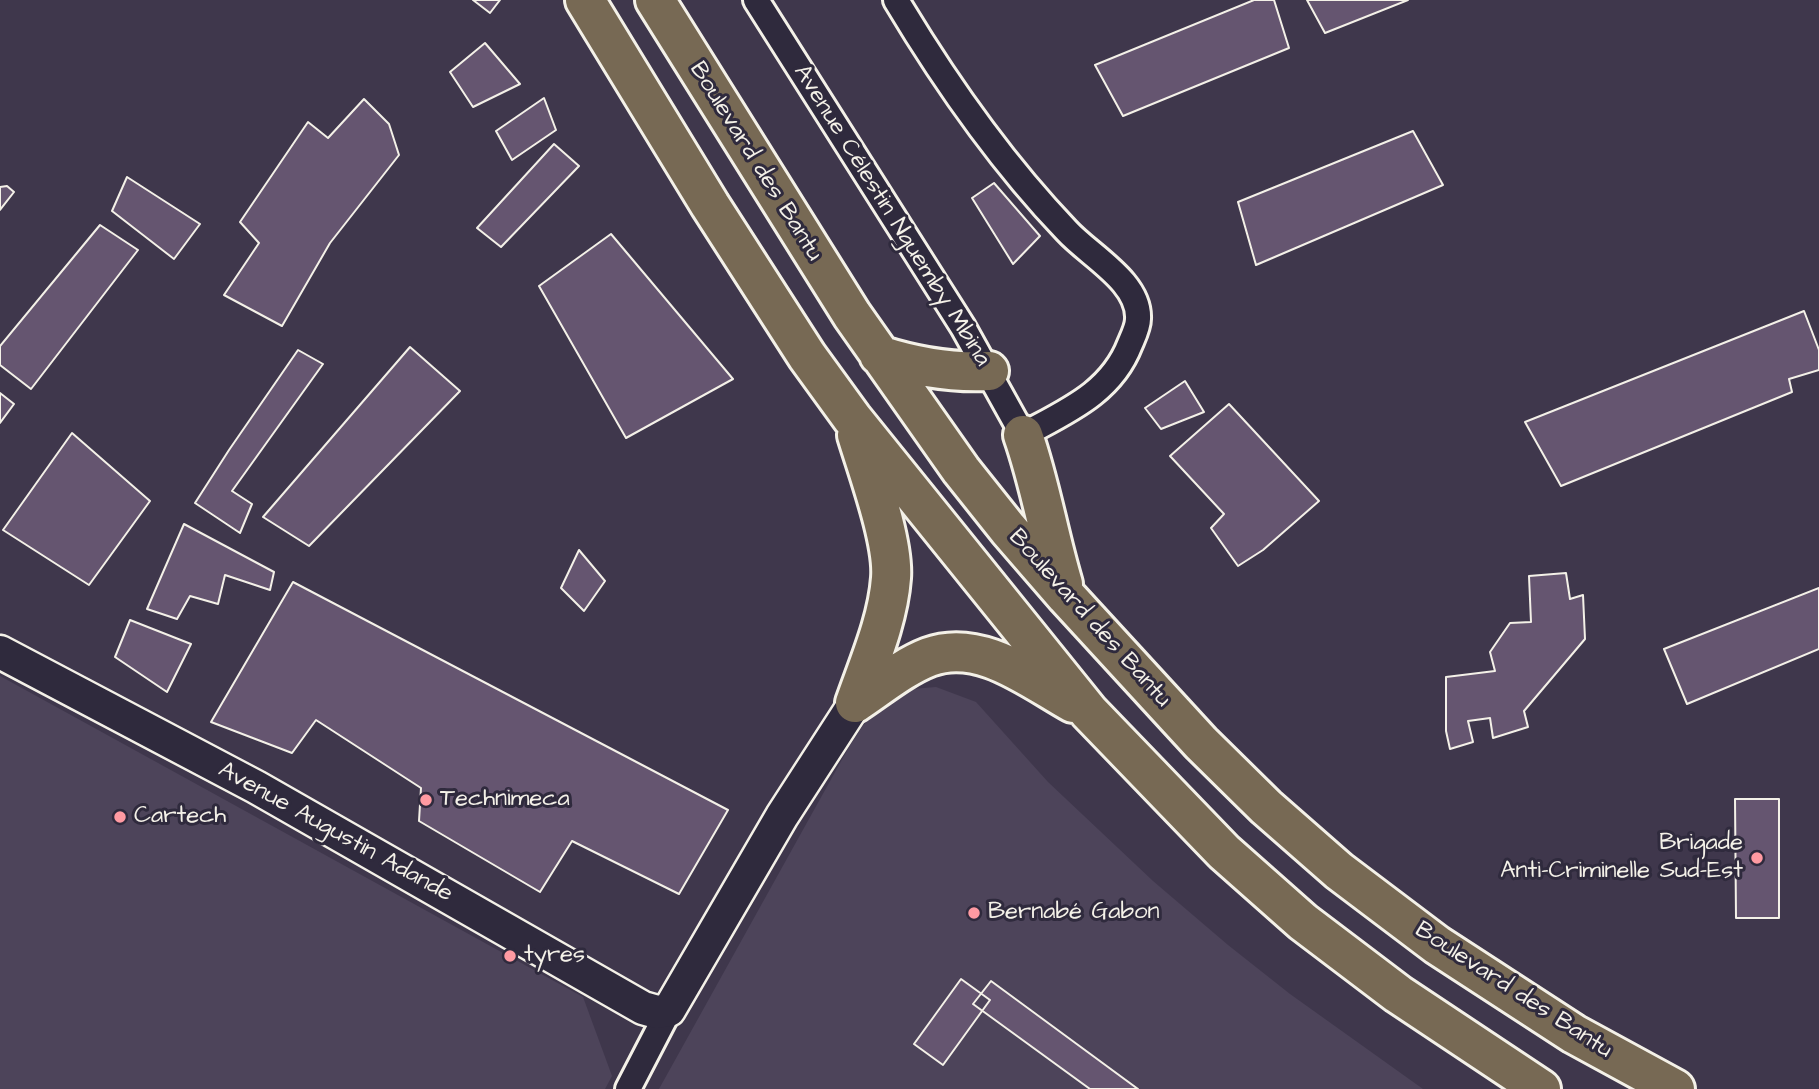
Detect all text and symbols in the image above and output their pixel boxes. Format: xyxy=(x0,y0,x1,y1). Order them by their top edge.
street label: Boulevard des Bantu xyxy=(682,57,828,267)
street label: Avenue Célestin Nguemby Mbina xyxy=(786,60,996,372)
street label: Boulevard des Bantu xyxy=(1002,524,1176,714)
street label: Avenue Augustin Adande xyxy=(213,756,457,910)
place label: Technimeca xyxy=(440,786,570,814)
marker: Technimeca xyxy=(418,792,434,808)
place label: Cartech xyxy=(134,803,226,831)
marker: Cartech xyxy=(112,809,128,825)
place label: Brigade Anti-Criminelle Sud-Est xyxy=(1500,830,1743,886)
marker: Brigade Anti-Criminelle Sud-Est xyxy=(1749,850,1765,866)
place label: Bernabé Gabon xyxy=(988,899,1159,927)
marker: Bernabé Gabon xyxy=(966,905,982,921)
street label: Boulevard des Bantu xyxy=(1409,916,1617,1066)
place label: tyres xyxy=(524,942,585,970)
marker: tyres xyxy=(502,948,518,964)

